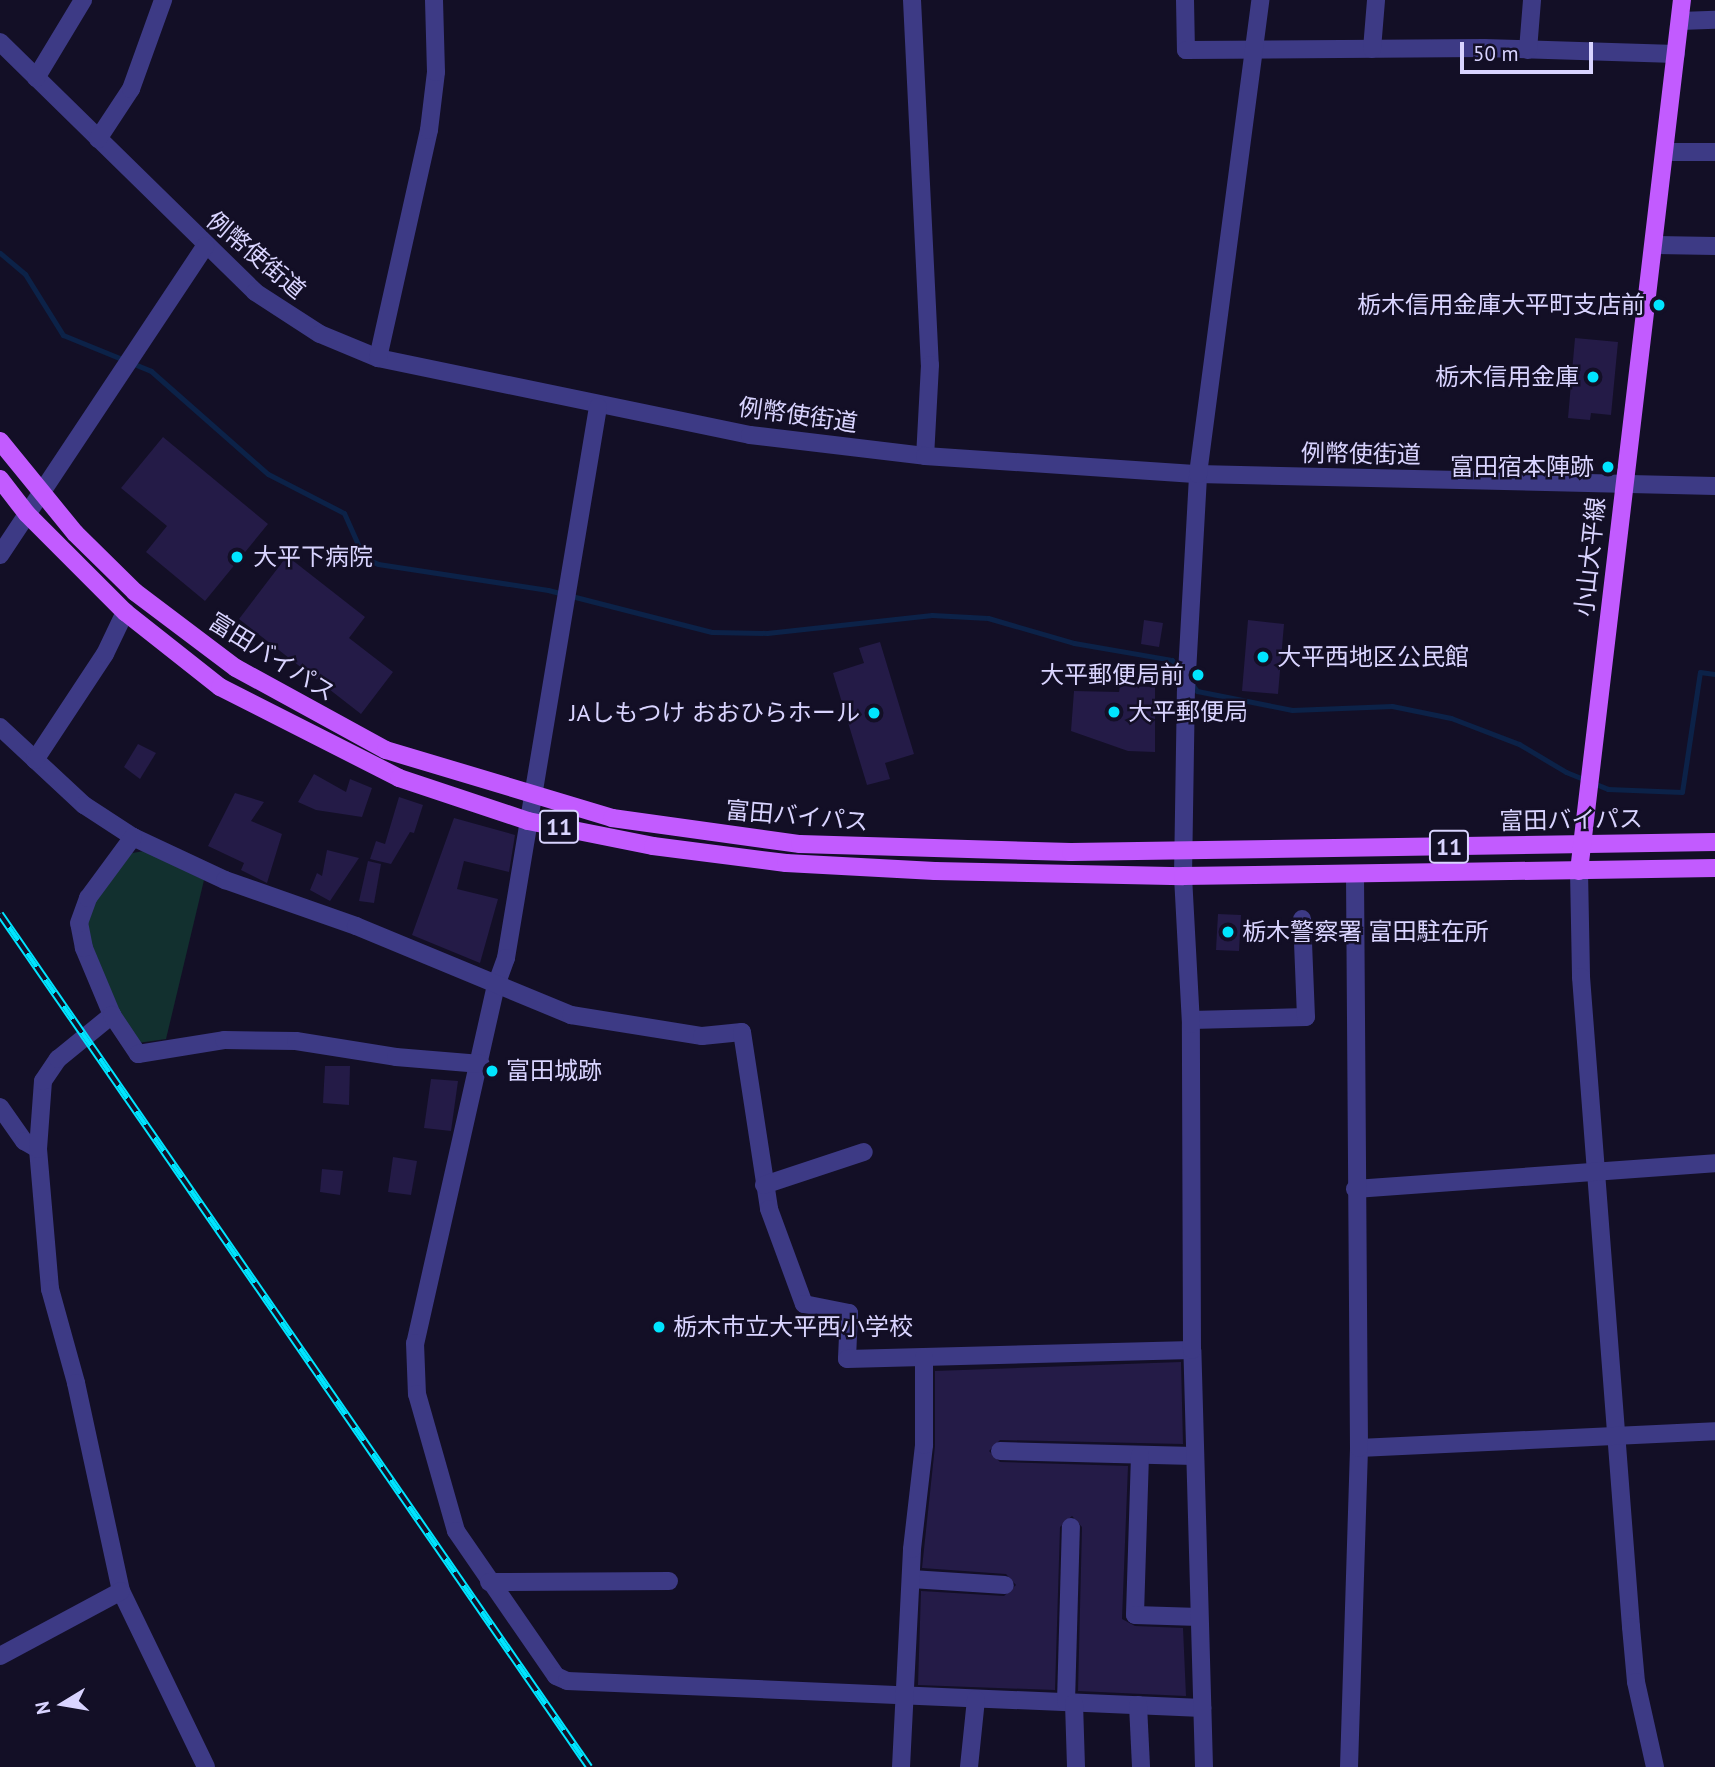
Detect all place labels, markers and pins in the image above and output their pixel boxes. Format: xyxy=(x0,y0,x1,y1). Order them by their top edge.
place label: 栃木信用金庫大平町支店前 xyxy=(1357,291,1645,319)
marker: 栃木信用金庫大平町支店前 xyxy=(1651,297,1667,313)
place label: 栃木信用金庫 xyxy=(1435,363,1579,391)
marker: 栃木信用金庫 xyxy=(1585,369,1601,385)
place label: 富田宿本陣跡 xyxy=(1450,453,1594,481)
marker: 富田宿本陣跡 xyxy=(1600,459,1616,475)
place label: 大平下病院 xyxy=(253,543,373,571)
marker: 大平下病院 xyxy=(227,547,247,567)
place label: 大平西地区公民館 xyxy=(1277,643,1469,671)
marker: 大平西地区公民館 xyxy=(1255,649,1271,665)
place label: 大平郵便局前 xyxy=(1040,661,1184,689)
marker: 大平郵便局前 xyxy=(1190,667,1206,683)
place label: 大平郵便局 xyxy=(1128,698,1248,726)
place label: JAしもつけ おおひらホール xyxy=(569,699,860,727)
marker: 大平郵便局 xyxy=(1106,704,1122,720)
marker: JAしもつけ おおひらホール xyxy=(866,705,882,721)
place label: 栃木警察署 富田駐在所 xyxy=(1242,918,1488,946)
marker: 栃木警察署 富田駐在所 xyxy=(1220,924,1236,940)
place label: 富田城跡 xyxy=(506,1057,602,1085)
marker: 富田城跡 xyxy=(484,1063,500,1079)
place label: 栃木市立大平西小学校 xyxy=(673,1313,913,1341)
marker: 栃木市立大平西小学校 xyxy=(651,1319,667,1335)

